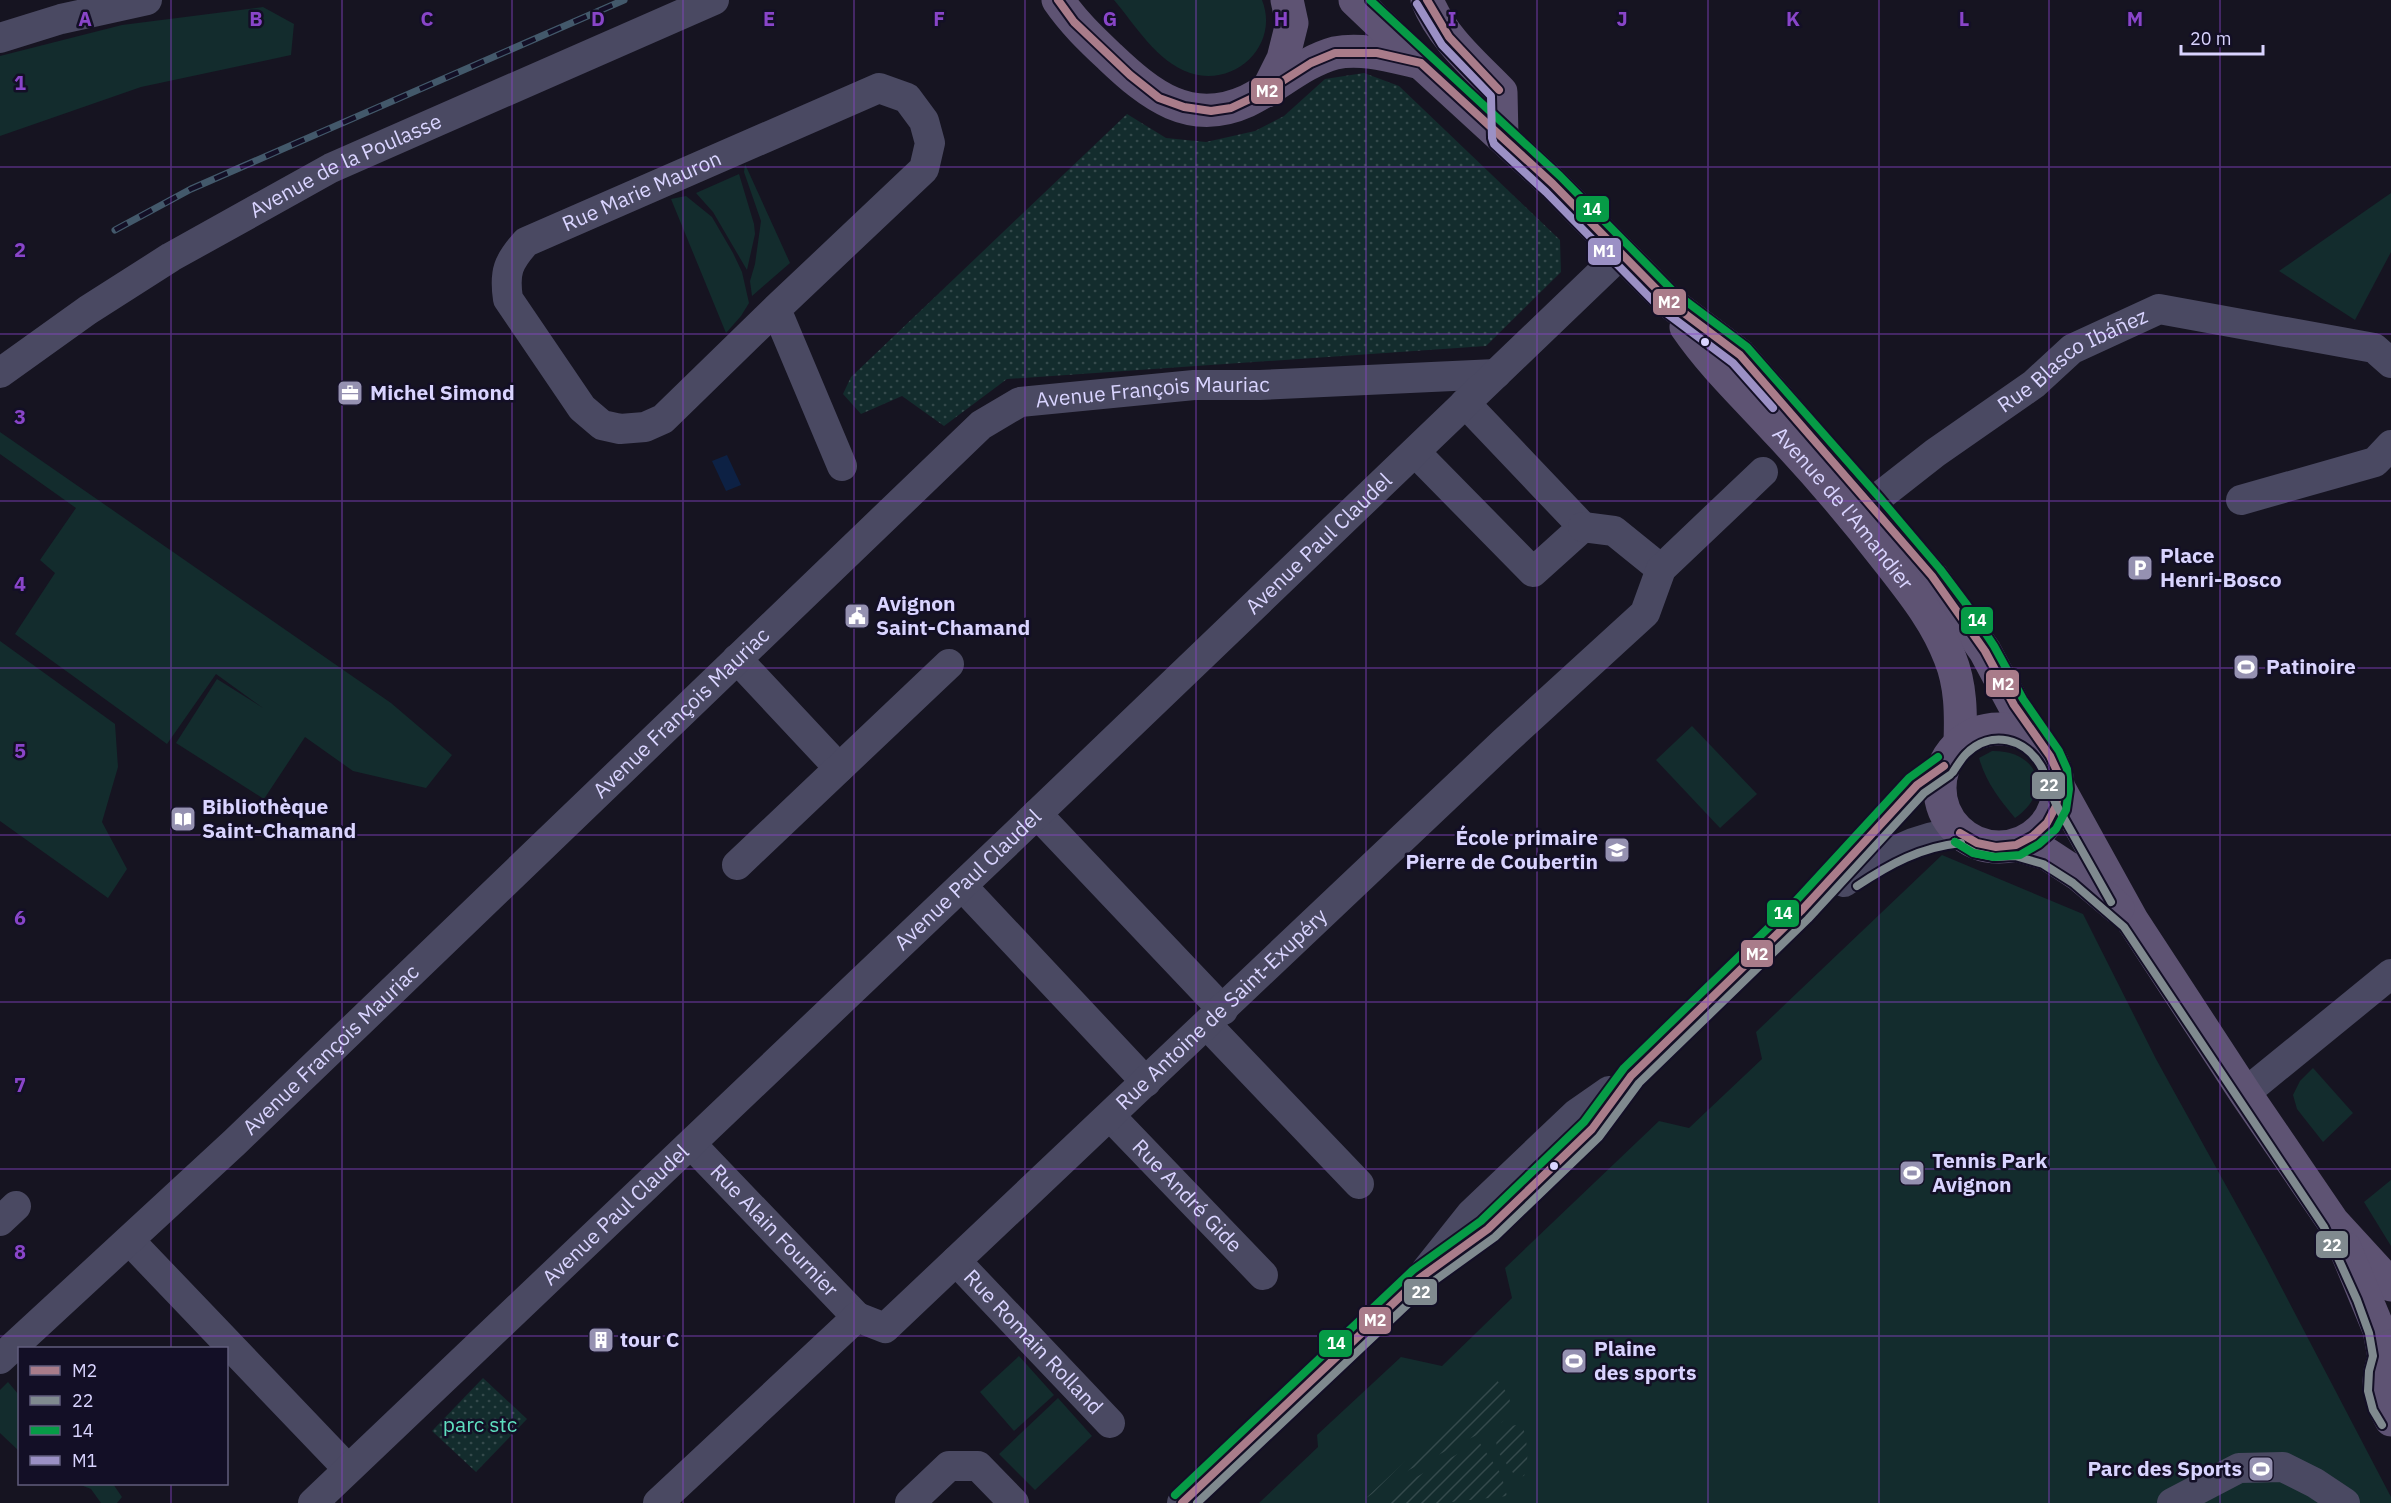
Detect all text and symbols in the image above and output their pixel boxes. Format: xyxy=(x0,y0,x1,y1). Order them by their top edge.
text: A xyxy=(78,5,92,32)
text: B xyxy=(249,5,263,32)
text: C xyxy=(420,5,434,32)
text: D xyxy=(591,5,605,32)
text: E xyxy=(763,5,775,32)
text: F xyxy=(933,5,945,32)
text: G xyxy=(1103,5,1117,32)
text: H xyxy=(1274,5,1288,32)
text: I xyxy=(1448,5,1456,32)
text: J xyxy=(1616,5,1628,32)
text: K xyxy=(1786,5,1800,32)
text: L xyxy=(1959,5,1969,32)
text: M xyxy=(2127,5,2143,32)
scale bar xyxy=(2181,18,2264,56)
text: 20 m xyxy=(2190,27,2232,50)
text: 1 xyxy=(14,69,26,96)
line badge: M2 xyxy=(1250,77,1284,105)
text: M2 xyxy=(1256,81,1278,101)
street label: Avenue de la Poulasse xyxy=(244,106,446,224)
street label: Rue Marie Mauron xyxy=(557,143,725,238)
line badge: 14 xyxy=(1575,195,1610,223)
text: 14 xyxy=(1582,199,1602,219)
text: 2 xyxy=(14,236,26,263)
line badge: M1 xyxy=(1587,237,1622,266)
text: M1 xyxy=(1593,241,1616,261)
line badge: M2 xyxy=(1652,288,1687,316)
text: M2 xyxy=(1658,292,1680,312)
street label: Rue Blasco Ibáñez xyxy=(1991,301,2152,418)
unlabelled marker xyxy=(1699,336,1711,348)
street label: Avenue François Mauriac xyxy=(1034,370,1270,413)
office icon: Michel Simond xyxy=(335,378,365,408)
place label: Michel Simond xyxy=(370,378,515,406)
text: 3 xyxy=(14,403,26,430)
street label: Avenue de l'Amandier xyxy=(1767,420,1921,595)
street label: Avenue Paul Claudel xyxy=(1239,466,1398,620)
place label: Place Henri-Bosco xyxy=(2160,541,2282,593)
parking icon: Place Henri-Bosco xyxy=(2125,553,2155,583)
text: 4 xyxy=(14,570,26,597)
place label: Avignon Saint-Chamand xyxy=(876,589,1030,641)
public building icon: Avignon Saint-Chamand xyxy=(842,601,872,631)
line badge: 14 xyxy=(1960,606,1994,635)
text: 14 xyxy=(1967,610,1987,630)
street label: Avenue François Mauriac xyxy=(586,621,775,804)
sports icon: Patinoire xyxy=(2231,652,2261,682)
place label: Patinoire xyxy=(2266,652,2356,680)
line badge: M2 xyxy=(1985,669,2020,698)
text: M2 xyxy=(1992,674,2014,694)
text: 5 xyxy=(14,737,26,764)
line badge: 22 xyxy=(2031,771,2066,800)
text: 22 xyxy=(2039,775,2059,795)
place label: Bibliothèque Saint-Chamand xyxy=(202,792,356,844)
street label: Avenue Paul Claudel xyxy=(888,802,1047,956)
library icon: Bibliothèque Saint-Chamand xyxy=(168,804,198,834)
place label: École primaire Pierre de Coubertin xyxy=(1406,823,1598,875)
school or university icon: École primaire Pierre de Coubertin xyxy=(1602,835,1632,865)
line badge: 14 xyxy=(1766,899,1800,928)
street label: Rue Antoine de Saint-Exupéry xyxy=(1109,901,1333,1116)
text: 14 xyxy=(1773,903,1793,923)
text: 6 xyxy=(14,904,26,931)
line badge: M2 xyxy=(1740,939,1774,968)
text: M2 xyxy=(1746,944,1768,964)
street label: Avenue François Mauriac xyxy=(236,958,425,1140)
text: 7 xyxy=(14,1071,26,1098)
street label: Rue André Gide xyxy=(1127,1133,1249,1258)
street label: Avenue Paul Claudel xyxy=(536,1137,695,1291)
place label: Tennis Park Avignon xyxy=(1932,1146,2048,1198)
street label: Rue Alain Fournier xyxy=(705,1158,845,1302)
sports icon: Tennis Park Avignon xyxy=(1897,1158,1927,1188)
unlabelled marker xyxy=(1548,1160,1560,1172)
line badge: 22 xyxy=(2315,1230,2349,1259)
text: 22 xyxy=(2322,1235,2342,1255)
text: 8 xyxy=(14,1238,26,1265)
street label: Rue Romain Rolland xyxy=(958,1263,1110,1420)
line badge: 22 xyxy=(1403,1278,1438,1306)
text: 22 xyxy=(1411,1282,1431,1302)
line badge: M2 xyxy=(1358,1306,1392,1335)
text: M2 xyxy=(1364,1310,1386,1330)
building icon: tour C xyxy=(586,1325,616,1355)
place label: tour C xyxy=(620,1325,680,1353)
line badge: 14 xyxy=(1318,1329,1353,1358)
text: 14 xyxy=(1326,1333,1346,1353)
place label: Plaine des sports xyxy=(1594,1334,1697,1386)
sports icon: Plaine des sports xyxy=(1559,1346,1589,1376)
legend xyxy=(18,1347,228,1485)
text: M2 xyxy=(72,1359,97,1382)
text: 22 xyxy=(72,1389,94,1412)
park label: parc stc xyxy=(443,1410,517,1438)
text: 14 xyxy=(72,1419,94,1442)
text: M1 xyxy=(72,1449,97,1472)
place label: Parc des Sports xyxy=(2087,1454,2242,1482)
sports icon: Parc des Sports xyxy=(2246,1454,2276,1484)

